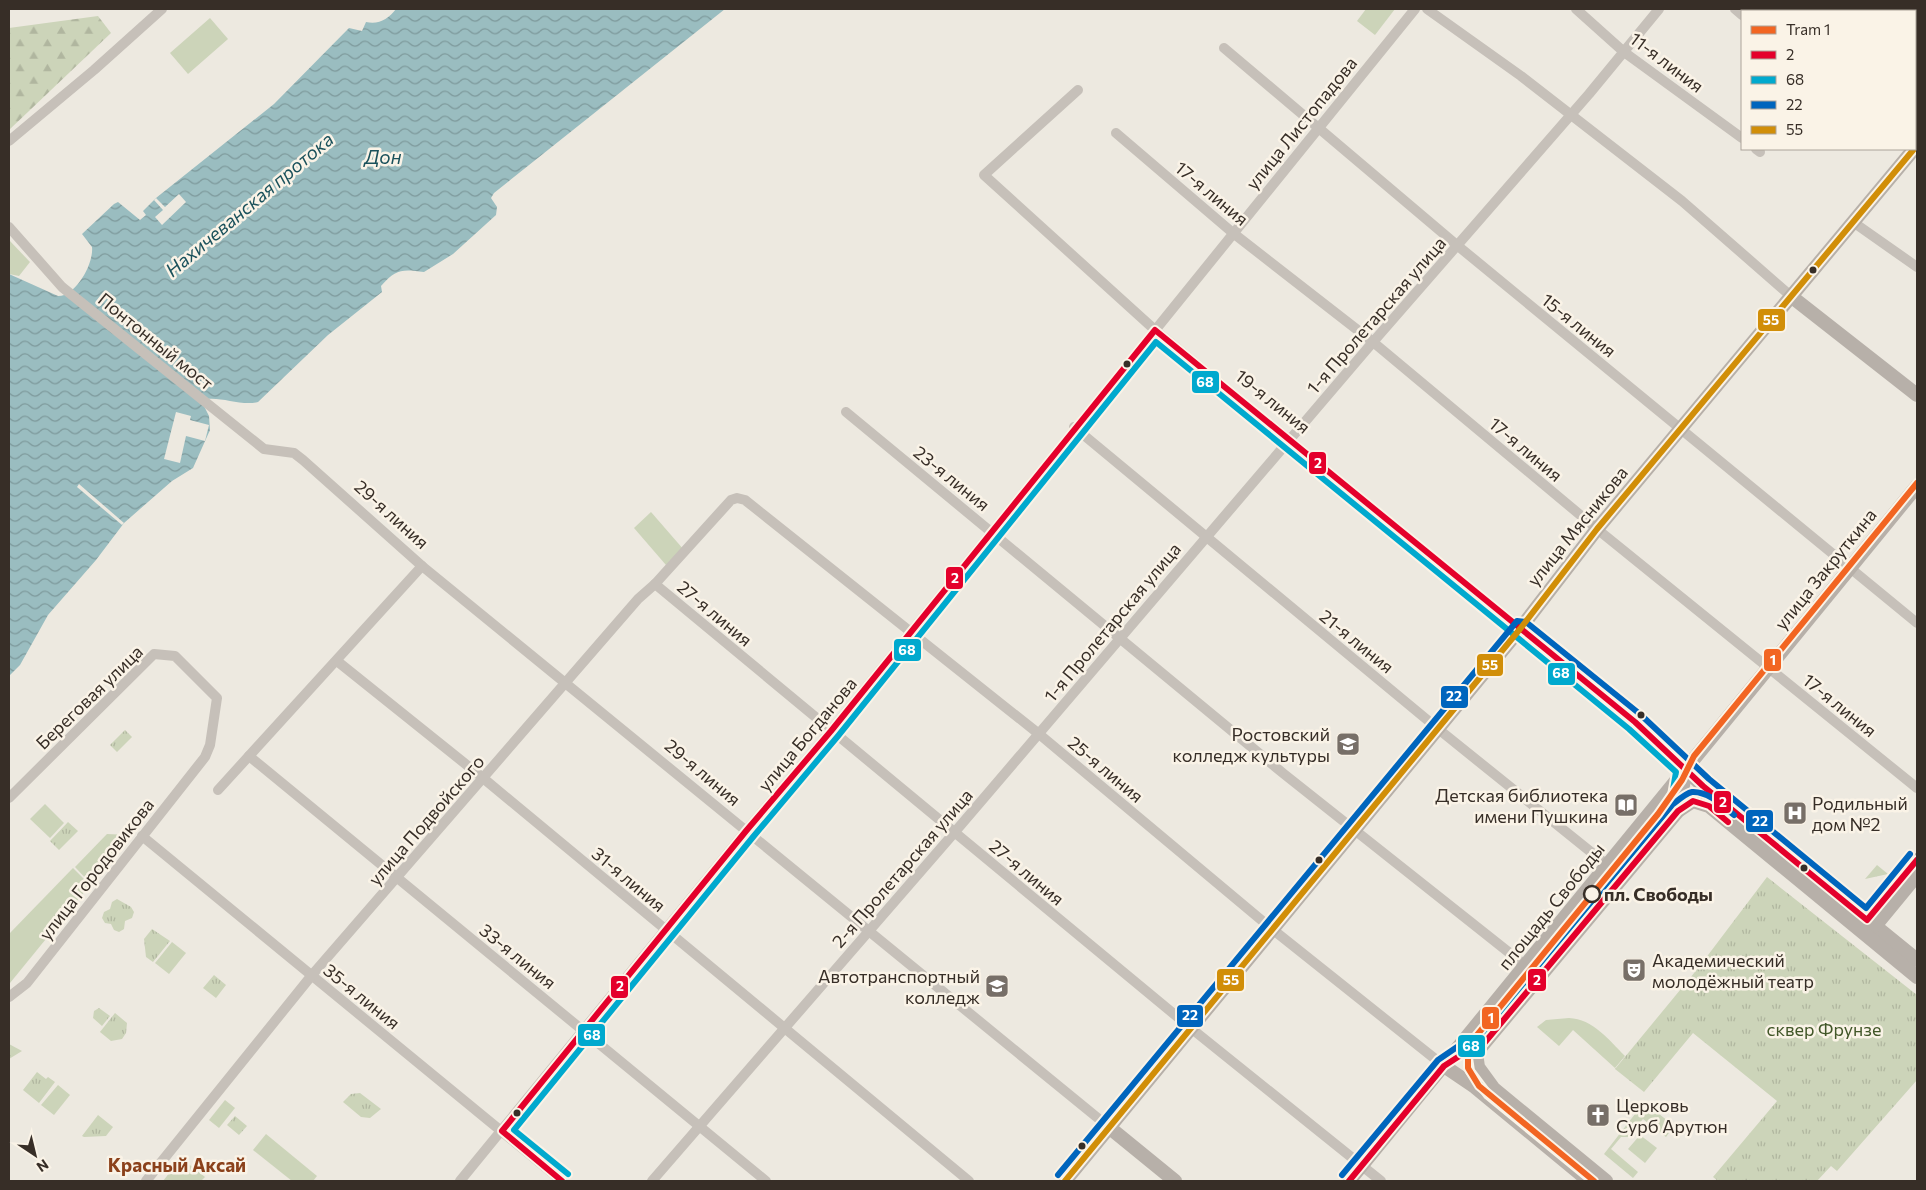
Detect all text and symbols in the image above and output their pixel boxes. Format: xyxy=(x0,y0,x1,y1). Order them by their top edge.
legend xyxy=(1741,10,1916,150)
text: Tram 1 xyxy=(1786,20,1830,38)
street label: 11-я линия xyxy=(1626,27,1708,97)
text: 2 xyxy=(1786,45,1794,63)
street label: улица Листопадова xyxy=(1241,52,1361,194)
text: 68 xyxy=(1786,70,1804,88)
text: 22 xyxy=(1786,95,1803,113)
text: 55 xyxy=(1786,120,1803,138)
water label: Нахичеванская протока xyxy=(160,127,338,281)
water label: Дон xyxy=(362,145,402,168)
street label: 17-я линия xyxy=(1171,156,1253,230)
street label: 1-я Пролетарская улица xyxy=(1302,232,1450,398)
unlabelled marker xyxy=(1808,265,1818,275)
street label: Понтонный мост xyxy=(94,288,218,394)
street label: 15-я линия xyxy=(1537,288,1621,362)
line badge: 55 xyxy=(1757,308,1786,332)
text: 55 xyxy=(1763,311,1779,328)
unlabelled marker xyxy=(1122,359,1132,369)
street label: 19-я линия xyxy=(1231,364,1315,438)
line badge: 68 xyxy=(1191,370,1220,394)
text: 68 xyxy=(1196,373,1214,390)
street label: 17-я линия xyxy=(1485,412,1567,486)
street label: 23-я линия xyxy=(910,441,994,515)
line badge: 2 xyxy=(1308,451,1327,475)
text: 2 xyxy=(1314,454,1322,471)
street label: улица Мясникова xyxy=(1522,462,1632,590)
street label: 29-я линия xyxy=(350,475,434,553)
street label: улица Закруткина xyxy=(1769,504,1881,634)
street label: 1-я Пролетарская улица xyxy=(1039,538,1185,706)
line badge: 2 xyxy=(945,566,964,590)
text: 2 xyxy=(951,569,959,586)
street label: 27-я линия xyxy=(673,575,757,651)
street label: 21-я линия xyxy=(1316,604,1398,678)
line badge: 68 xyxy=(893,638,922,662)
street label: Береговая улица xyxy=(31,640,147,754)
text: 68 xyxy=(898,641,916,658)
line badge: 1 xyxy=(1763,648,1782,672)
text: 1 xyxy=(1770,651,1776,668)
line badge: 55 xyxy=(1476,653,1504,677)
text: 55 xyxy=(1482,656,1498,673)
line badge: 68 xyxy=(1547,662,1576,686)
text: 68 xyxy=(1552,664,1570,681)
street label: 17-я линия xyxy=(1799,669,1881,741)
street label: улица Богданова xyxy=(753,673,861,795)
line badge: 22 xyxy=(1440,685,1469,709)
text: 22 xyxy=(1446,687,1462,704)
unlabelled marker xyxy=(1636,710,1646,720)
place label: Ростовский колледж культуры xyxy=(1172,723,1330,766)
street label: 25-я линия xyxy=(1064,731,1148,807)
school or university icon: Ростовский колледж культуры xyxy=(1335,731,1361,757)
street label: 29-я линия xyxy=(661,734,745,810)
street label: улица Подвойского xyxy=(363,750,489,890)
street label: 2-я Пролетарская улица xyxy=(827,784,977,952)
place label: Детская библиотека имени Пушкина xyxy=(1435,784,1608,827)
line badge: 2 xyxy=(1713,790,1732,814)
library icon: Детская библиотека имени Пушкина xyxy=(1613,792,1639,818)
place label: Родильный дом №2 xyxy=(1812,792,1908,835)
text: 2 xyxy=(1719,793,1727,810)
street label: улица Городовикова xyxy=(34,794,158,944)
hospital icon: Родильный дом №2 xyxy=(1782,800,1808,826)
line badge: 22 xyxy=(1745,809,1774,833)
text: 22 xyxy=(1752,812,1768,829)
street label: 27-я линия xyxy=(985,834,1069,910)
street label: площадь Свободы xyxy=(1493,838,1609,974)
street label: 31-я линия xyxy=(588,842,670,916)
unlabelled marker xyxy=(1314,855,1324,865)
unlabelled marker xyxy=(1799,863,1809,873)
place label: пл. Свободы xyxy=(1604,883,1713,905)
marker: пл. Свободы xyxy=(1583,885,1601,903)
street label: 33-я линия xyxy=(475,919,561,993)
place label: Академический молодёжный театр xyxy=(1652,949,1814,992)
theatre icon: Академический молодёжный театр xyxy=(1621,957,1647,983)
street label: 35-я линия xyxy=(319,959,405,1033)
place label: Автотранспортный колледж xyxy=(818,965,980,1008)
line badge: 55 xyxy=(1216,968,1245,992)
line badge: 2 xyxy=(1527,968,1547,992)
text: 55 xyxy=(1223,971,1239,988)
text: 2 xyxy=(1533,971,1541,988)
school or university icon: Автотранспортный колледж xyxy=(984,973,1010,999)
line badge: 2 xyxy=(610,975,629,999)
text: 2 xyxy=(616,977,624,994)
line badge: 22 xyxy=(1176,1004,1204,1028)
text: 22 xyxy=(1182,1006,1198,1023)
line badge: 1 xyxy=(1481,1006,1500,1030)
text: 1 xyxy=(1488,1009,1494,1026)
park label: сквер Фрунзе xyxy=(1767,1018,1881,1040)
line badge: 68 xyxy=(577,1023,606,1047)
text: 68 xyxy=(583,1026,601,1043)
line badge: 68 xyxy=(1457,1034,1486,1058)
text: 68 xyxy=(1462,1037,1480,1054)
place label: Церковь Сурб Арутюн xyxy=(1616,1094,1728,1137)
church icon: Церковь Сурб Арутюн xyxy=(1585,1102,1611,1128)
unlabelled marker xyxy=(512,1108,522,1118)
north arrow xyxy=(10,1130,60,1180)
unlabelled marker xyxy=(1077,1141,1087,1151)
district label: Красный Аксай xyxy=(108,1153,246,1176)
text: N xyxy=(34,1156,52,1176)

